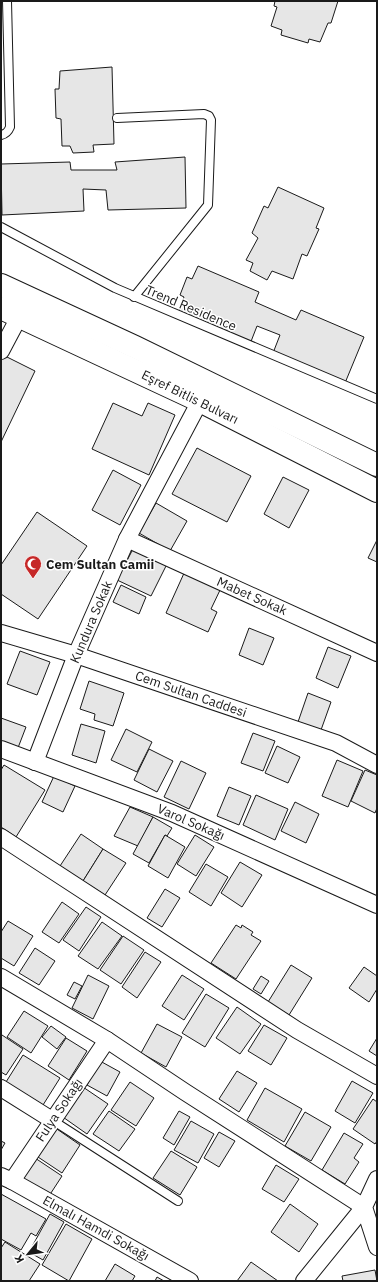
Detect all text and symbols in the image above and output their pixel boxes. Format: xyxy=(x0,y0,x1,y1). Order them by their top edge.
street label: Trend Residence xyxy=(143,281,239,335)
street label: Eşref Bitlis Bulvarı xyxy=(139,366,241,428)
mosque icon: Cem Sultan Camii xyxy=(23,554,43,579)
place label: Cem Sultan Camii xyxy=(46,556,154,573)
street label: Mabet Sokak xyxy=(214,573,290,619)
street label: Kundura Sokak xyxy=(66,578,116,666)
street label: Cem Sultan Caddesi xyxy=(133,667,249,721)
street label: Varol Sokağı xyxy=(155,800,227,844)
street label: Fulya Sokağı xyxy=(32,1075,86,1145)
street label: Elmalı Hamdi Sokağı xyxy=(40,1192,152,1264)
north arrow xyxy=(8,1234,48,1274)
text: K xyxy=(11,1252,27,1266)

